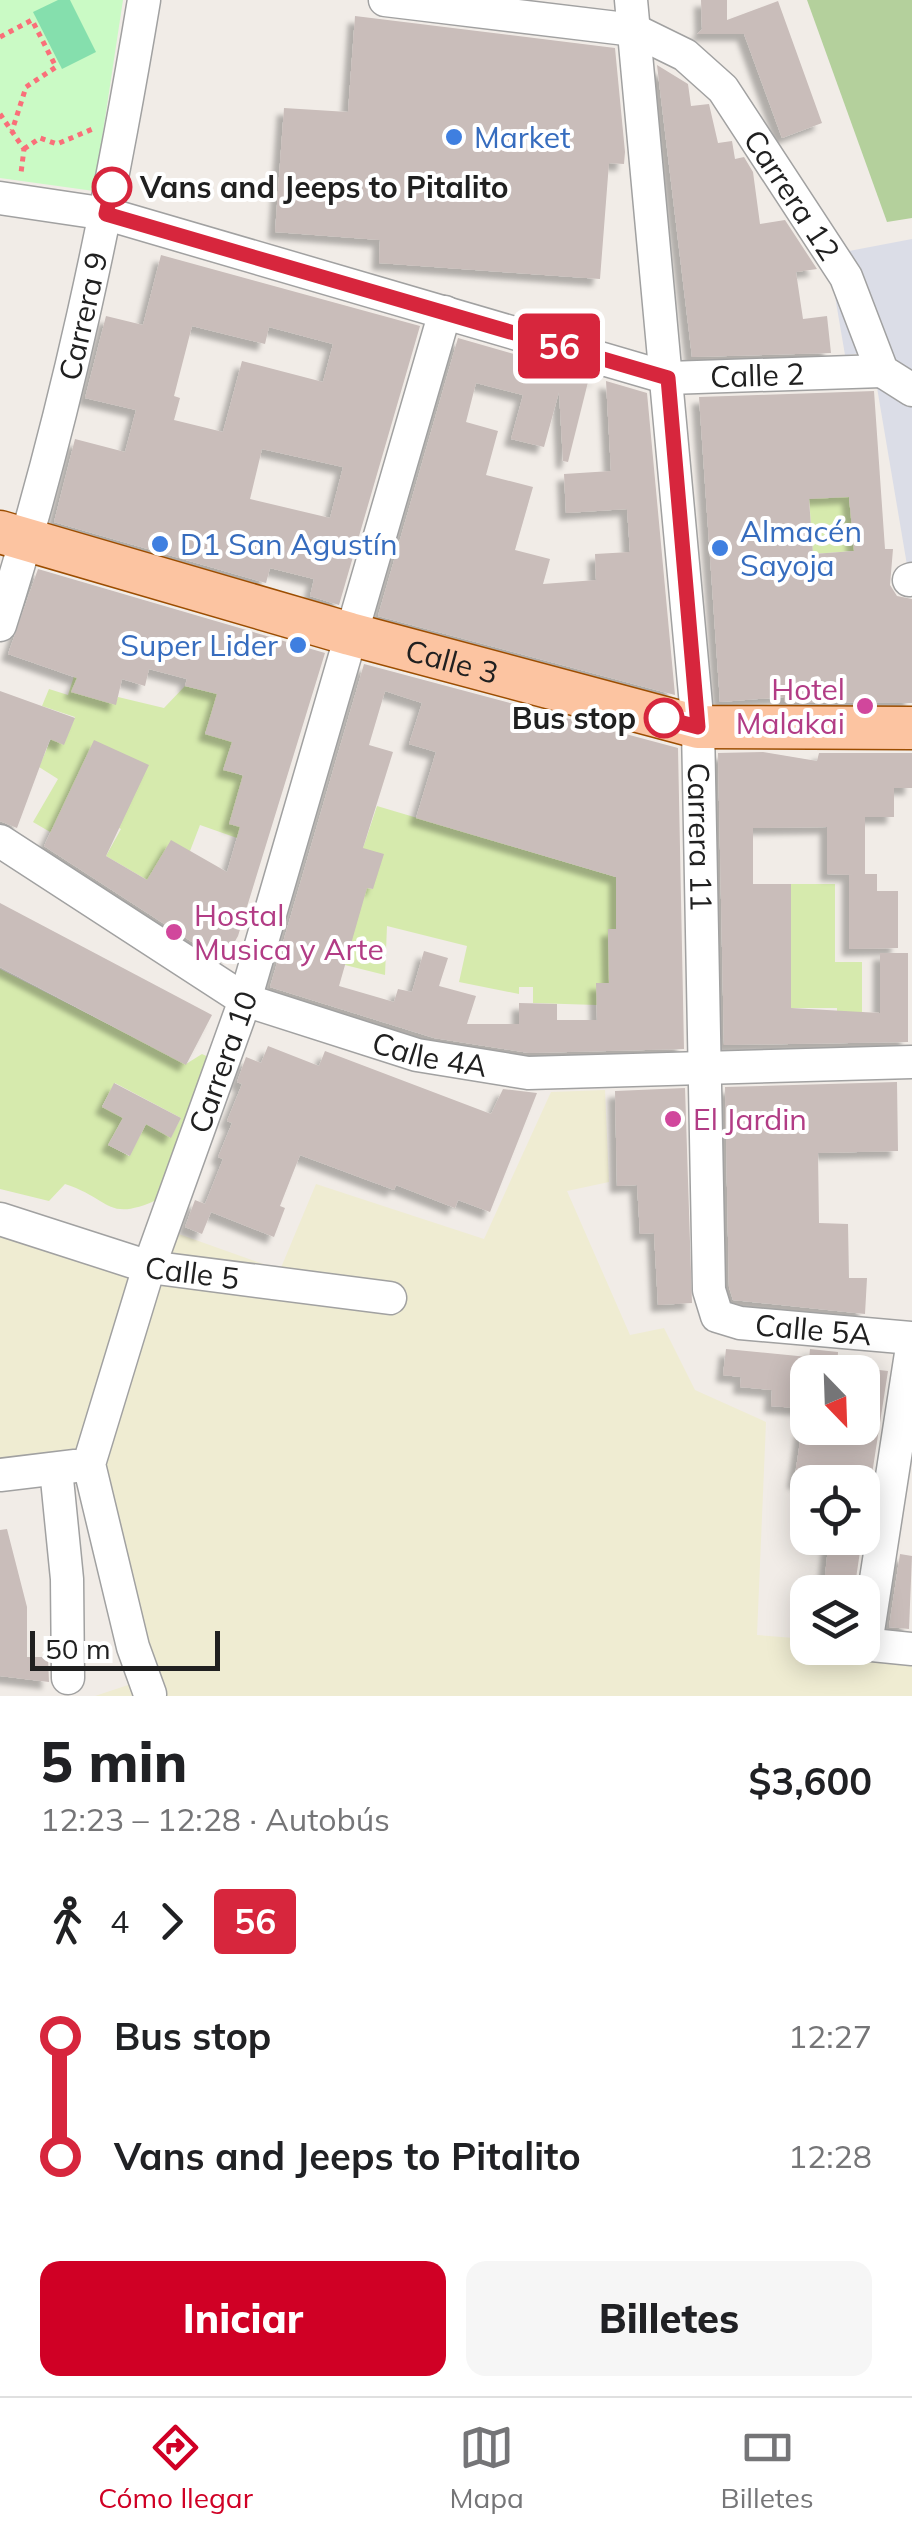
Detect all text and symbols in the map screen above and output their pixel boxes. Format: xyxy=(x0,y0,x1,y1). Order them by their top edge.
place label: Market xyxy=(474,118,571,156)
street label: Carrera 12 xyxy=(736,122,849,267)
marker: Market xyxy=(443,126,465,148)
marker: Vans and Jeeps to Pitalito xyxy=(93,168,131,206)
place label: Vans and Jeeps to Pitalito xyxy=(139,168,509,206)
street label: Carrera 9 xyxy=(50,248,116,384)
line badge: 56 xyxy=(514,314,604,378)
text: 56 xyxy=(538,324,580,368)
street label: Calle 2 xyxy=(709,355,805,396)
place label: Almacén Sayoja xyxy=(740,512,862,584)
place label: D1 San Agustín xyxy=(180,525,398,563)
marker: D1 San Agustín xyxy=(149,533,171,555)
marker: Almacén Sayoja xyxy=(709,537,731,559)
place label: Super Lider xyxy=(120,626,278,664)
street label: Calle 3 xyxy=(401,631,502,692)
marker: Super Lider xyxy=(287,634,309,656)
place label: Hotel Malakai xyxy=(736,670,845,742)
marker: Hotel Malakai xyxy=(854,695,876,717)
place label: Bus stop xyxy=(512,699,636,737)
marker: Bus stop xyxy=(645,699,683,737)
street label: Carrera 11 xyxy=(680,762,721,912)
place label: Hostal Musica y Arte xyxy=(194,896,384,968)
marker: Hostal Musica y Arte xyxy=(163,921,185,943)
street label: Carrera 10 xyxy=(180,986,266,1138)
street label: Calle 4A xyxy=(367,1023,490,1085)
place label: El Jardin xyxy=(693,1100,807,1138)
marker: El Jardin xyxy=(662,1108,684,1130)
street label: Calle 5 xyxy=(143,1248,241,1297)
street label: Calle 5A xyxy=(754,1305,873,1353)
north arrow xyxy=(790,1355,880,1445)
map controls xyxy=(790,1355,880,1665)
button: locate xyxy=(790,1465,880,1555)
button: layers xyxy=(790,1575,880,1665)
scale bar xyxy=(30,1626,220,1670)
text: 50 m xyxy=(45,1631,111,1666)
text: 5 min xyxy=(40,1727,187,1796)
text: $3,600 xyxy=(749,1757,872,1805)
text: 12:23 – 12:28 · Autobús xyxy=(40,1799,390,1839)
icon: walk xyxy=(40,1894,95,1949)
icon: forward xyxy=(144,1894,199,1949)
text: 56 xyxy=(234,1899,276,1943)
text: 4 xyxy=(110,1901,129,1941)
text: Bus stop xyxy=(114,2012,271,2060)
text: 12:27 xyxy=(788,2016,872,2056)
text: Vans and Jeeps to Pitalito xyxy=(114,2132,581,2180)
text: 12:28 xyxy=(788,2136,872,2176)
button: Iniciar xyxy=(40,2261,446,2376)
button: Billetes xyxy=(466,2261,872,2376)
tab: Cómo llegar xyxy=(98,2420,253,2515)
tab: Mapa xyxy=(449,2420,524,2515)
tab: Billetes xyxy=(721,2420,814,2515)

